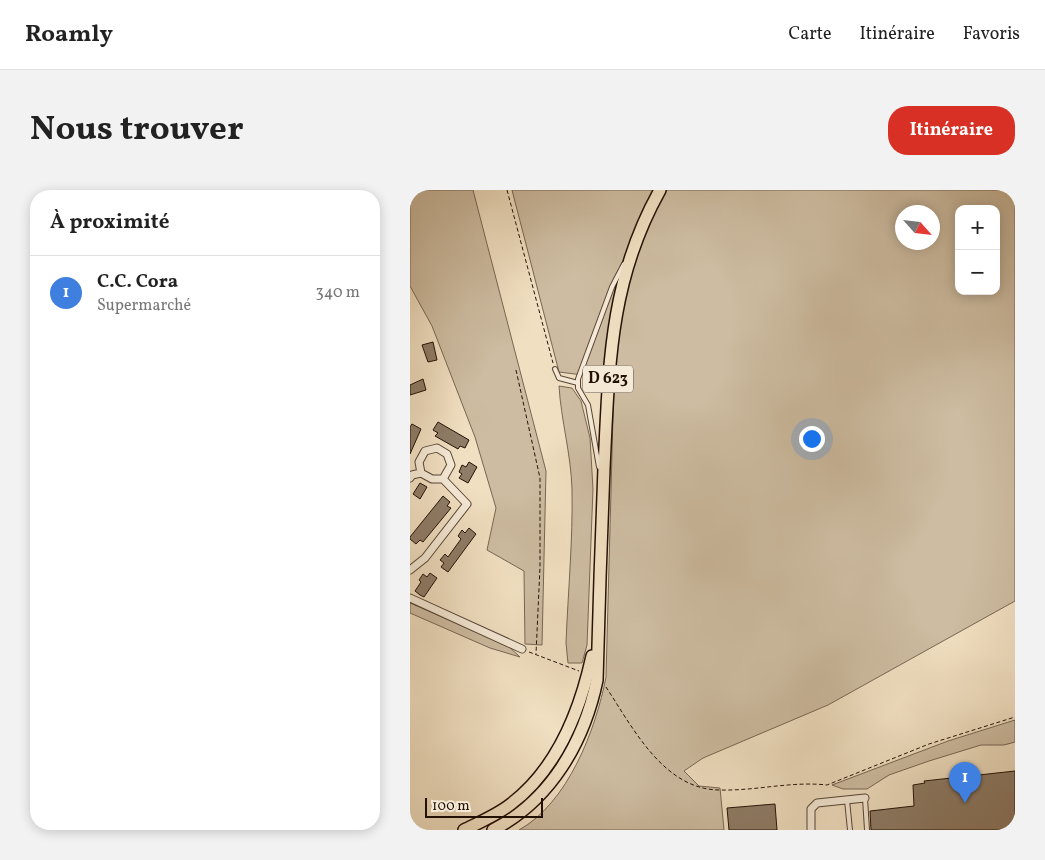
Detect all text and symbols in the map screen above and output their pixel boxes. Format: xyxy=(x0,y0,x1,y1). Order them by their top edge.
text: Roamly xyxy=(25,18,113,52)
text: Carte xyxy=(788,22,831,47)
text: Itinéraire xyxy=(859,22,935,47)
text: Favoris xyxy=(963,22,1020,47)
text: Nous trouver xyxy=(30,106,244,154)
button: Itinéraire xyxy=(888,106,1015,155)
north arrow xyxy=(895,205,940,250)
map controls xyxy=(955,205,1000,295)
button: + xyxy=(955,205,1000,250)
text: À proximité xyxy=(50,208,169,237)
button: − xyxy=(955,250,1000,295)
text: C.C. Cora xyxy=(97,269,178,295)
text: 1 xyxy=(63,282,69,304)
text: 340 m xyxy=(316,282,360,304)
text: Supermarché xyxy=(97,295,191,317)
road number: D 623 xyxy=(583,365,633,392)
your location xyxy=(799,426,825,452)
pin: 1 xyxy=(949,762,981,803)
scale bar xyxy=(425,795,542,818)
text: 100 m xyxy=(432,797,470,816)

